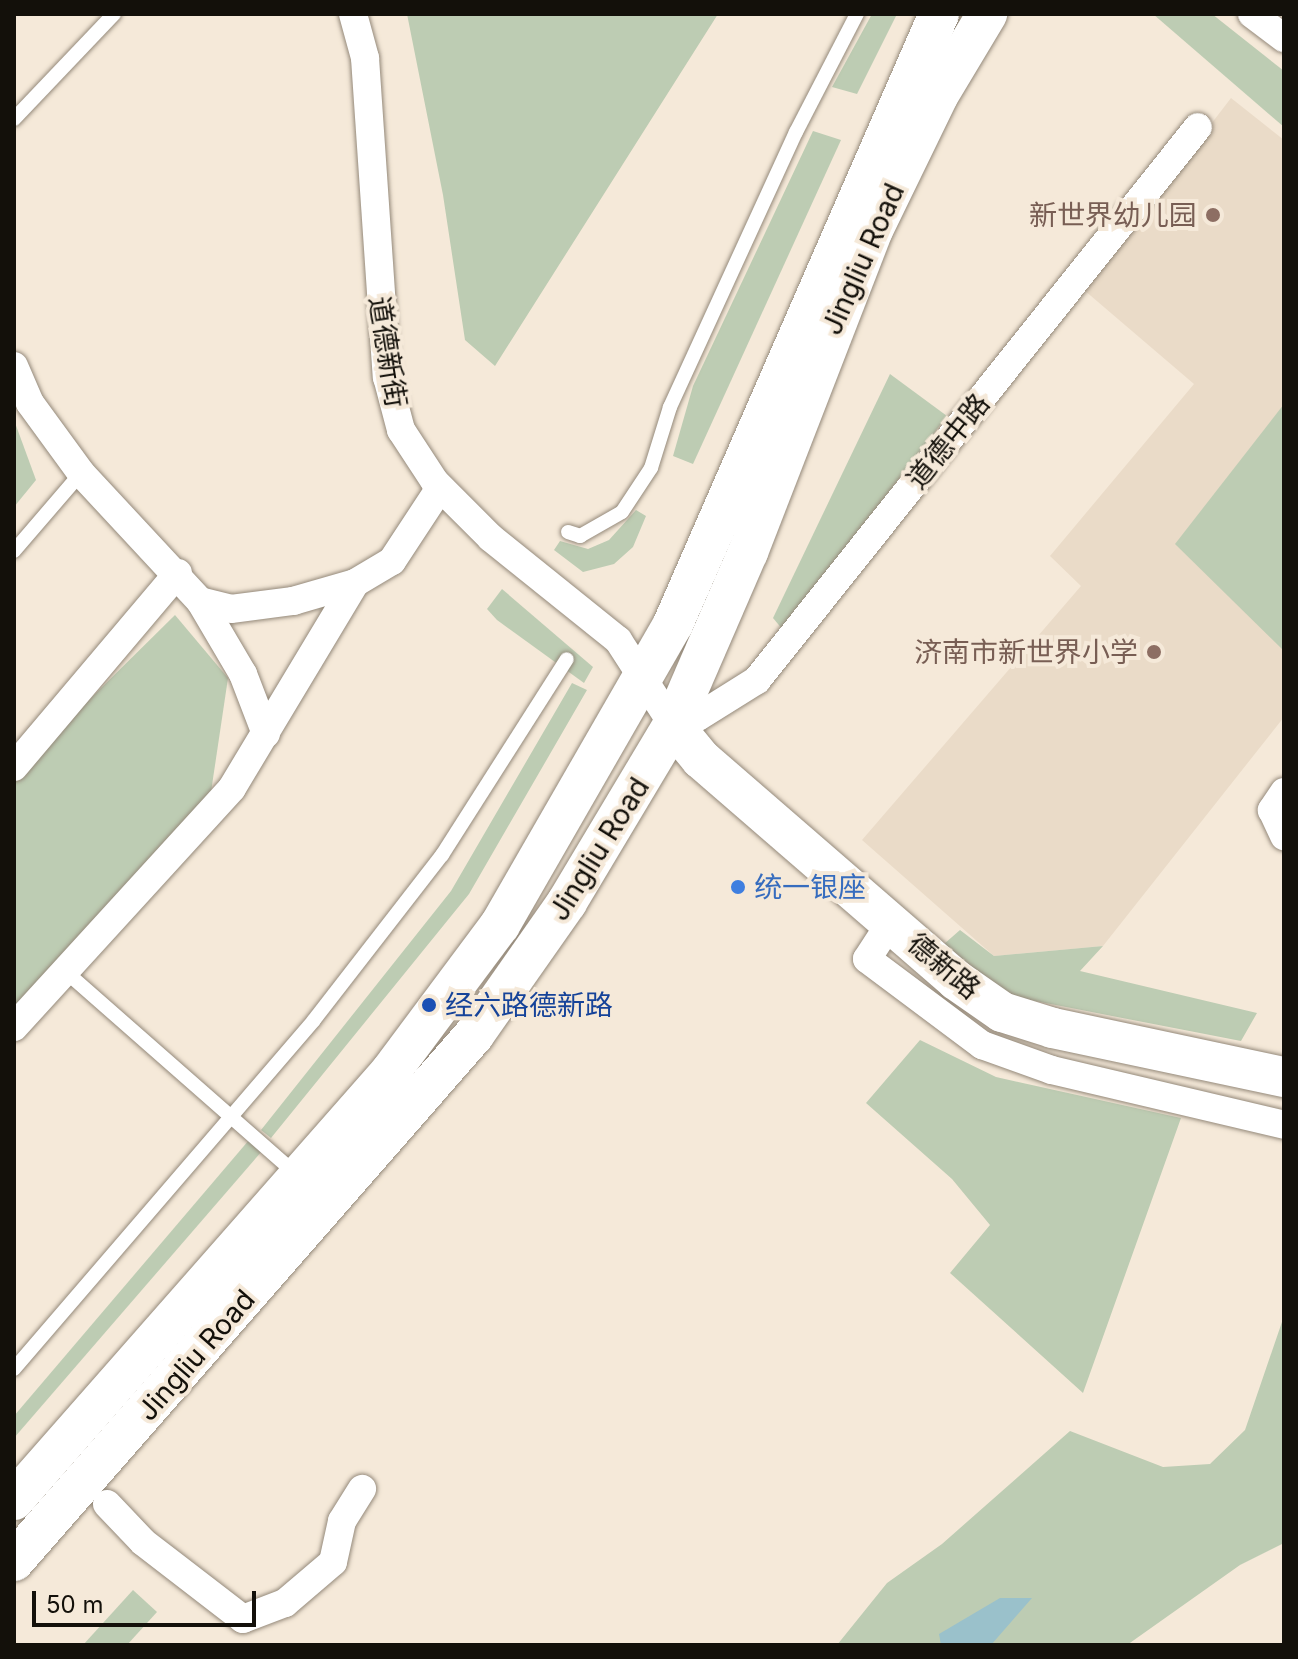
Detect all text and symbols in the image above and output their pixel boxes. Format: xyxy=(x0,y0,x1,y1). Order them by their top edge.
street label: Jingliu Road xyxy=(815,178,911,340)
place label: 新世界幼儿园 xyxy=(1029,198,1197,232)
marker: 新世界幼儿园 xyxy=(1204,206,1222,224)
street label: 道德新街 xyxy=(363,294,413,410)
street label: 道德中路 xyxy=(900,387,996,495)
place label: 济南市新世界小学 xyxy=(914,635,1138,669)
marker: 济南市新世界小学 xyxy=(1145,643,1163,661)
street label: Jingliu Road xyxy=(542,771,656,927)
place label: 统一银座 xyxy=(754,870,866,904)
marker: 统一银座 xyxy=(729,878,747,896)
street label: 德新路 xyxy=(901,926,987,1006)
place label: 经六路德新路 xyxy=(445,988,613,1022)
marker: 经六路德新路 xyxy=(420,996,438,1014)
street label: Jingliu Road xyxy=(130,1283,262,1427)
scale bar xyxy=(36,1575,260,1625)
text: 50 m xyxy=(46,1590,104,1619)

